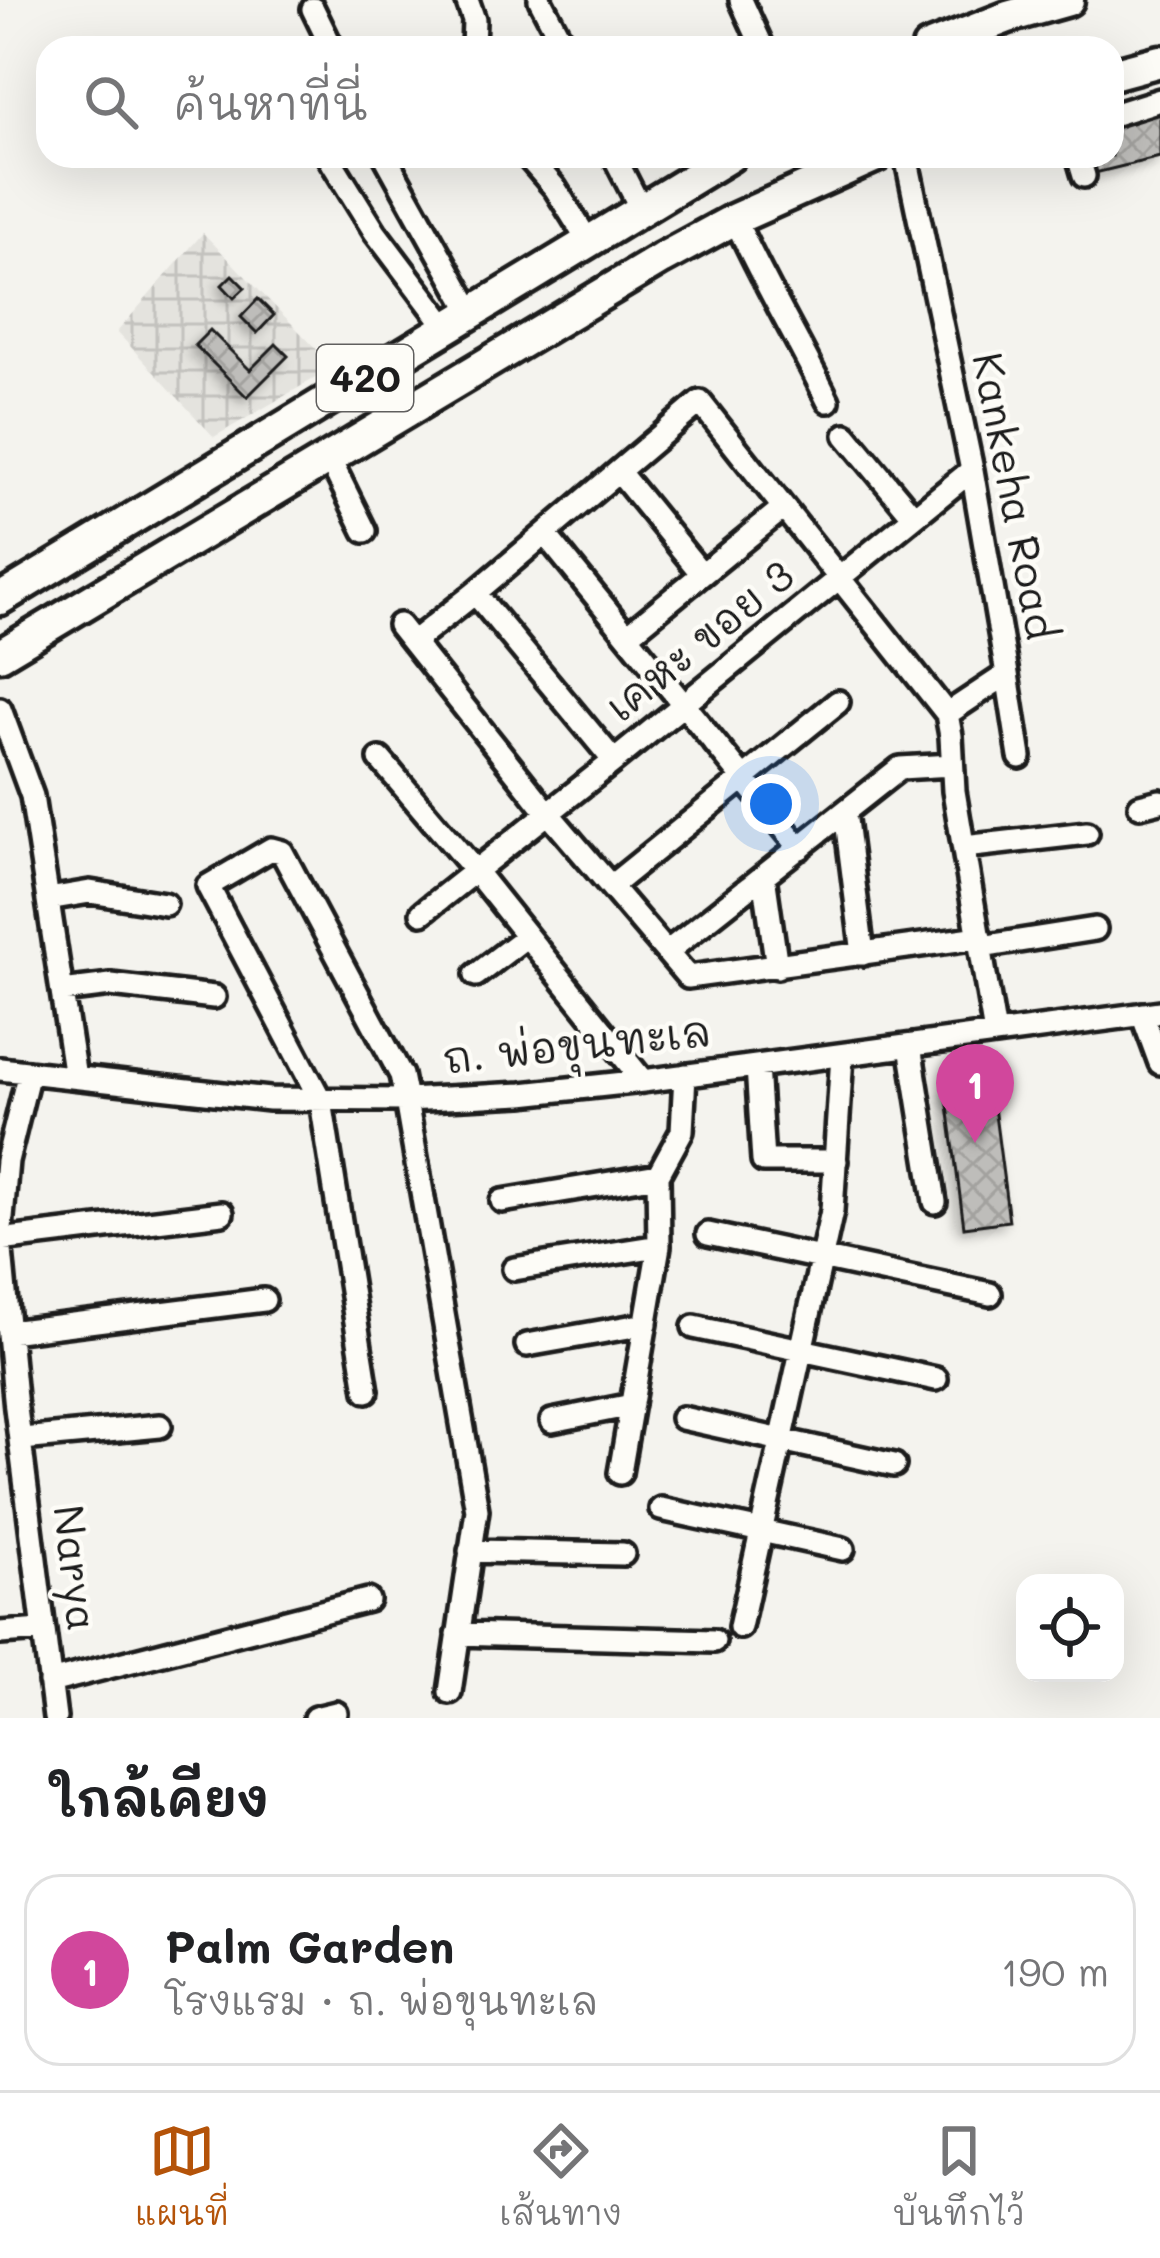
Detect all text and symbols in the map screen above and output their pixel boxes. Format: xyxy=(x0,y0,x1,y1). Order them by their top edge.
search box xyxy=(36,36,1124,168)
icon: search xyxy=(78,69,144,135)
text: ค้นหาที่นี่ xyxy=(174,73,368,131)
road number: 420 xyxy=(317,345,413,411)
street label: Kankeha Road xyxy=(961,348,1070,644)
street label: เคหะ ขอย 3 xyxy=(594,547,804,732)
your location xyxy=(741,774,801,834)
street label: ถ. พ่อขุนทะเล xyxy=(440,1002,714,1091)
pin: 1 xyxy=(936,1044,1014,1143)
street label: Narya xyxy=(41,1502,111,1634)
map controls xyxy=(1016,1574,1124,1682)
button: locate xyxy=(1016,1574,1124,1682)
text: ใกล้เคียง xyxy=(48,1763,269,1830)
text: Palm Garden xyxy=(165,1916,454,1974)
text: 1 xyxy=(81,1945,99,1996)
text: 190 m xyxy=(1001,1945,1109,1996)
text: โรงแรม · ถ. พ่อขุนทะเล xyxy=(165,1974,598,2025)
tab: แผนที่ xyxy=(135,2118,229,2233)
tab: เส้นทาง xyxy=(500,2118,622,2233)
tab: บันทึกไว้ xyxy=(892,2118,1025,2233)

